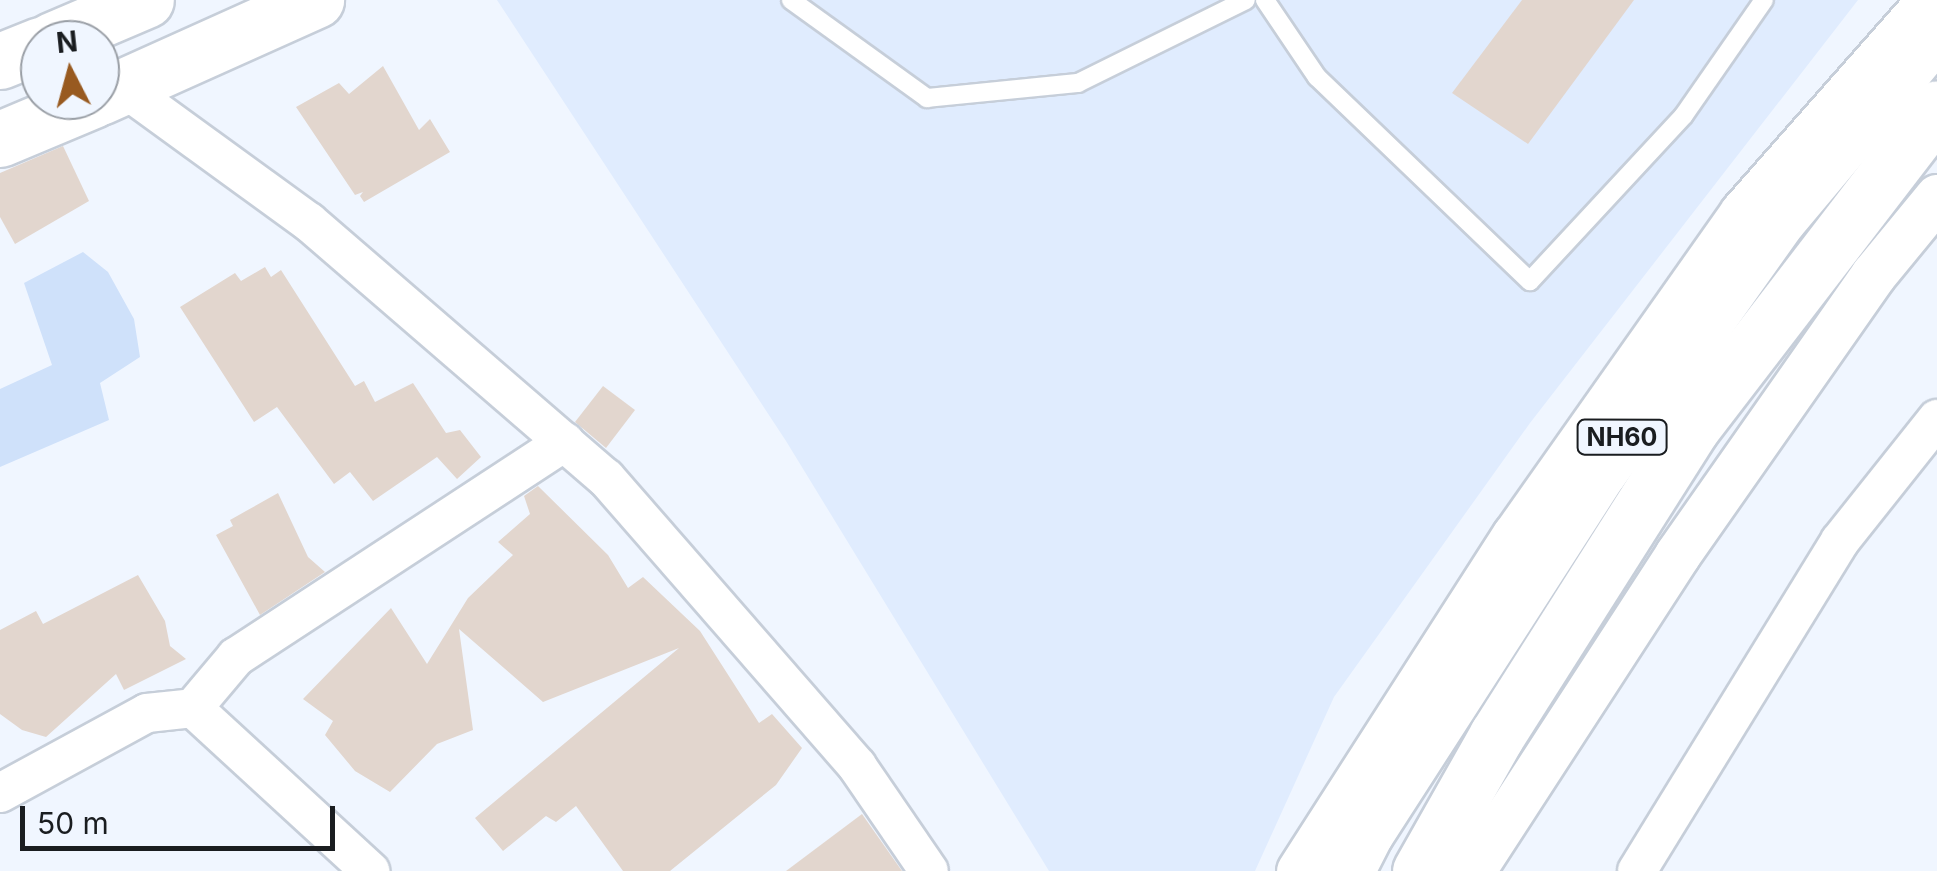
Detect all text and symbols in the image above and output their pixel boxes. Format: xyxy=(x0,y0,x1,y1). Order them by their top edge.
north arrow xyxy=(20,20,120,120)
text: N xyxy=(55,24,79,60)
road number: NH60 xyxy=(1574,417,1670,457)
scale bar xyxy=(25,786,340,848)
text: 50 m xyxy=(37,805,109,841)

